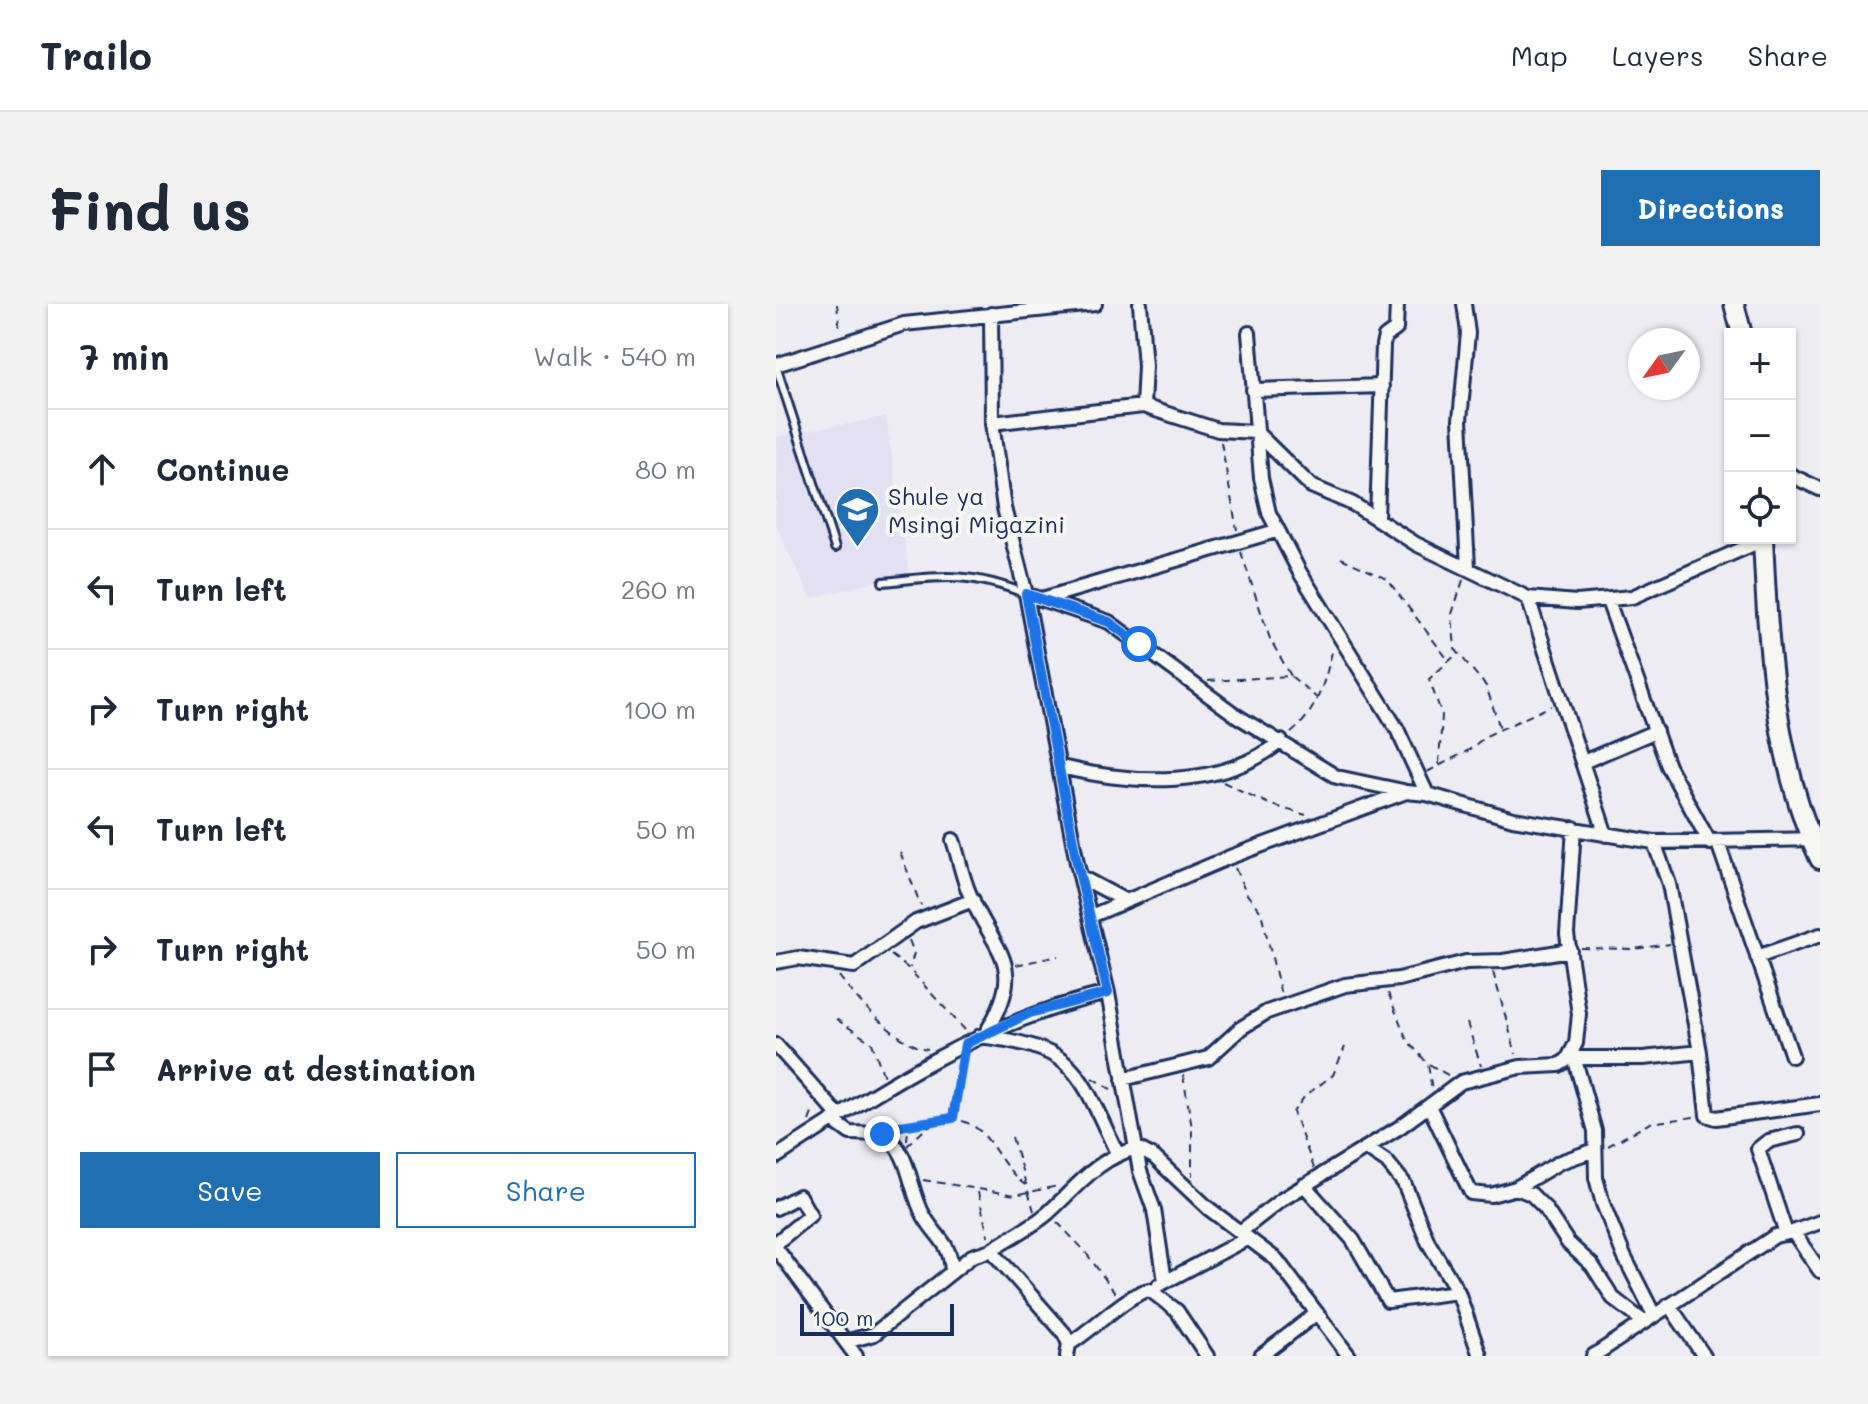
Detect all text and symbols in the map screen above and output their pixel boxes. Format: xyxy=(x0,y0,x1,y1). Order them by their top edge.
text: Trailo xyxy=(40,30,152,80)
text: Map xyxy=(1511,37,1568,73)
text: Layers xyxy=(1612,37,1704,73)
text: Share xyxy=(1748,37,1828,73)
button: Directions xyxy=(1601,170,1820,246)
text: Find us xyxy=(48,172,251,245)
north arrow xyxy=(1628,328,1700,400)
map controls xyxy=(1724,328,1796,544)
button: + xyxy=(1724,328,1796,400)
text: 7 min xyxy=(80,334,169,379)
text: Walk · 540 m xyxy=(533,339,696,373)
button: − xyxy=(1724,400,1796,472)
icon: ahead xyxy=(80,447,124,491)
text: Continue xyxy=(156,449,289,489)
text: 80 m xyxy=(635,452,696,486)
button: locate xyxy=(1724,472,1796,544)
place label: Shule ya Msingi Migazini xyxy=(888,480,1065,539)
school or university icon: Shule ya Msingi Migazini xyxy=(833,485,881,548)
icon: left xyxy=(80,567,124,611)
text: Turn left xyxy=(156,569,287,609)
text: 260 m xyxy=(621,572,696,606)
route start xyxy=(1121,626,1157,662)
icon: right xyxy=(80,687,124,731)
text: Turn right xyxy=(156,689,309,729)
text: 100 m xyxy=(623,692,696,726)
icon: left xyxy=(80,807,124,851)
text: Turn left xyxy=(156,809,287,849)
text: 50 m xyxy=(636,812,696,846)
icon: right xyxy=(80,927,124,971)
text: Turn right xyxy=(156,929,309,969)
text: 50 m xyxy=(636,932,696,966)
icon: arrive xyxy=(80,1047,124,1091)
text: Arrive at destination xyxy=(156,1049,476,1089)
route end xyxy=(864,1116,900,1152)
button: Save xyxy=(80,1152,380,1228)
button: Share xyxy=(396,1152,696,1228)
scale bar xyxy=(800,1300,954,1336)
text: 100 m xyxy=(812,1303,874,1332)

